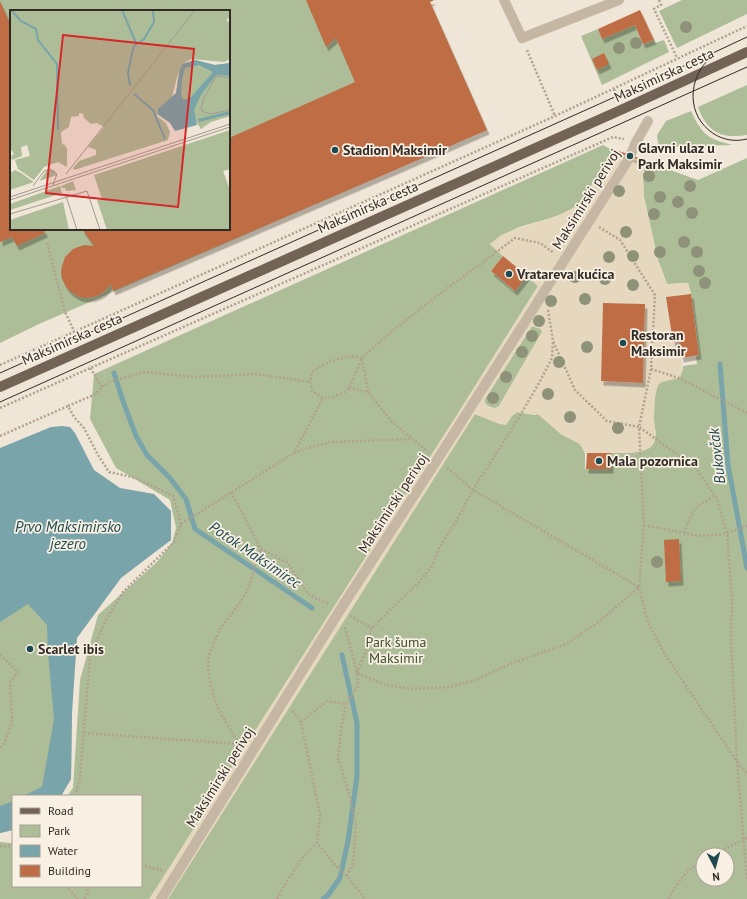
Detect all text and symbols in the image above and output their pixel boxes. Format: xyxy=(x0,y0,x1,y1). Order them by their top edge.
inset map xyxy=(10,10,230,230)
street label: Maksimirska cesta xyxy=(611,44,717,106)
place label: Glavni ulaz u Park Maksimir xyxy=(638,139,722,173)
place label: Stadion Maksimir xyxy=(343,141,447,159)
marker: Stadion Maksimir xyxy=(330,145,340,155)
street label: Maksimirski perivoj xyxy=(548,145,624,253)
marker: Glavni ulaz u Park Maksimir xyxy=(625,151,635,161)
street label: Maksimirska cesta xyxy=(315,177,421,237)
place label: Vratareva kućica xyxy=(516,265,615,283)
marker: Vratareva kućica xyxy=(504,269,514,279)
street label: Maksimirska cesta xyxy=(19,309,125,369)
place label: Restoran Maksimir xyxy=(631,326,686,360)
marker: Restoran Maksimir xyxy=(618,338,628,348)
water label: Bukovčak xyxy=(704,426,729,485)
street label: Maksimirski perivoj xyxy=(354,450,432,556)
place label: Mala pozornica xyxy=(607,452,698,470)
marker: Mala pozornica xyxy=(594,456,604,466)
water label: Prvo Maksimirsko jezero xyxy=(15,517,121,553)
water label: Potok Maksimirec xyxy=(206,517,305,593)
park label: Park šuma Maksimir xyxy=(366,633,426,667)
place label: Scarlet ibis xyxy=(38,640,104,658)
marker: Scarlet ibis xyxy=(25,644,35,654)
street label: Maksimirski perivoj xyxy=(182,723,258,831)
legend xyxy=(12,795,142,887)
text: Road xyxy=(48,803,73,818)
text: Park xyxy=(48,823,70,838)
text: Water xyxy=(48,843,78,858)
north arrow xyxy=(695,847,735,887)
text: Building xyxy=(48,863,91,878)
text: N xyxy=(712,870,720,884)

